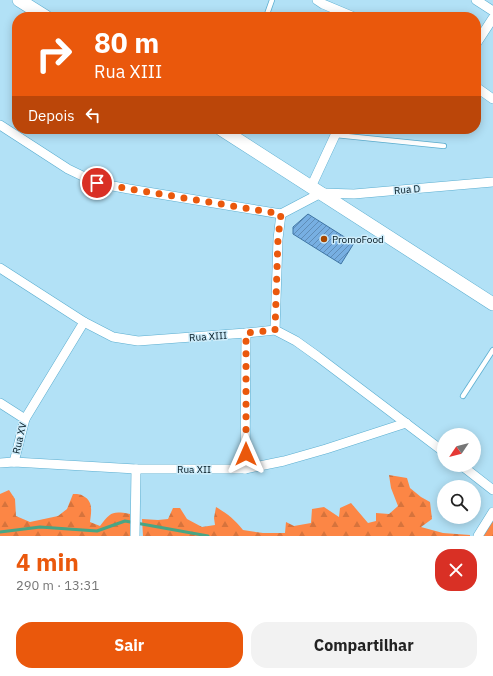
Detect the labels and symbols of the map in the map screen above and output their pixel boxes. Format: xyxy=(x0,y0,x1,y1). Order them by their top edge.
pin xyxy=(80,166,114,200)
street label: Rua D xyxy=(393,182,421,197)
place label: PromoFood xyxy=(332,233,384,246)
marker: PromoFood xyxy=(319,234,329,244)
street label: Rua XIII xyxy=(189,329,227,344)
street label: Rua XV xyxy=(10,421,29,455)
north arrow xyxy=(437,428,481,472)
position arrow xyxy=(225,433,267,475)
street label: Rua XII xyxy=(177,463,211,476)

